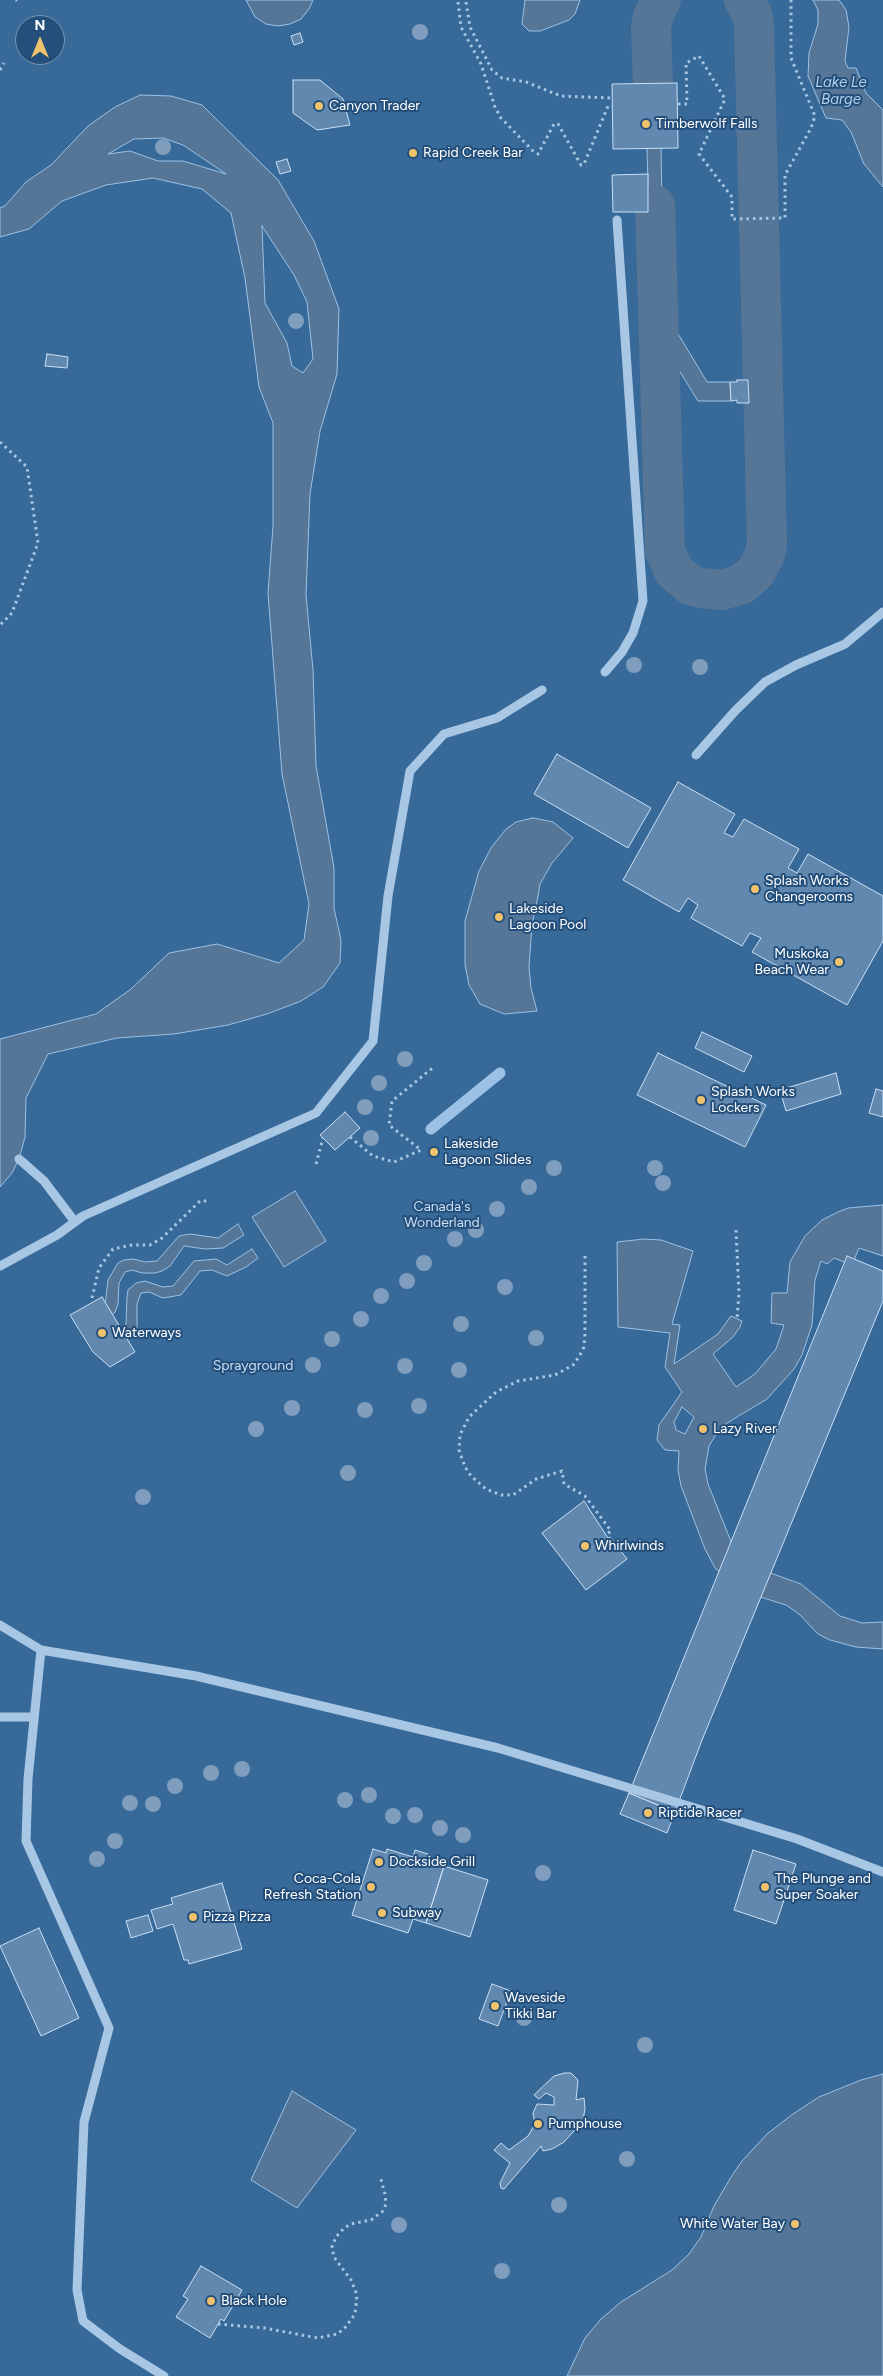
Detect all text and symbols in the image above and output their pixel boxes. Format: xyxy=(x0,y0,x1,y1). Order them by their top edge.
north arrow xyxy=(15,15,65,65)
text: N xyxy=(35,17,45,34)
water label: Lake Le Barge xyxy=(815,74,867,109)
place label: Canyon Trader xyxy=(329,98,420,114)
marker: Canyon Trader xyxy=(313,100,325,112)
place label: Timberwolf Falls xyxy=(656,116,757,132)
marker: Timberwolf Falls xyxy=(640,118,652,130)
place label: Rapid Creek Bar xyxy=(423,145,523,161)
marker: Rapid Creek Bar xyxy=(407,147,419,159)
place label: Splash Works Changerooms xyxy=(765,873,853,906)
marker: Splash Works Changerooms xyxy=(749,883,761,895)
place label: Lakeside Lagoon Pool xyxy=(509,901,586,934)
marker: Lakeside Lagoon Pool xyxy=(493,911,505,923)
place label: Muskoka Beach Wear xyxy=(754,946,829,979)
marker: Muskoka Beach Wear xyxy=(833,956,845,968)
place label: Splash Works Lockers xyxy=(711,1084,795,1116)
marker: Splash Works Lockers xyxy=(695,1094,707,1106)
place label: Lakeside Lagoon Slides xyxy=(444,1136,531,1168)
marker: Lakeside Lagoon Slides xyxy=(428,1146,440,1158)
park label: Canada's Wonderland xyxy=(404,1199,480,1232)
place label: Waterways xyxy=(112,1325,181,1341)
marker: Waterways xyxy=(96,1327,108,1339)
park label: Sprayground xyxy=(213,1358,293,1374)
place label: Lazy River xyxy=(713,1421,777,1437)
marker: Lazy River xyxy=(697,1423,709,1435)
place label: Whirlwinds xyxy=(595,1538,664,1554)
marker: Whirlwinds xyxy=(579,1540,591,1552)
place label: Riptide Racer xyxy=(658,1805,742,1821)
marker: Riptide Racer xyxy=(642,1807,654,1819)
place label: Dockside Grill xyxy=(389,1854,475,1870)
marker: Dockside Grill xyxy=(373,1856,385,1868)
place label: Coca-Cola Refresh Station xyxy=(264,1871,361,1904)
place label: The Plunge and Super Soaker xyxy=(775,1871,871,1904)
marker: Coca-Cola Refresh Station xyxy=(365,1881,377,1893)
marker: The Plunge and Super Soaker xyxy=(759,1881,771,1893)
place label: Subway xyxy=(392,1905,442,1921)
marker: Subway xyxy=(376,1907,388,1919)
place label: Pizza Pizza xyxy=(203,1909,271,1925)
marker: Pizza Pizza xyxy=(187,1911,199,1923)
place label: Waveside Tikki Bar xyxy=(505,1990,565,2022)
marker: Waveside Tikki Bar xyxy=(489,2000,501,2012)
place label: Pumphouse xyxy=(548,2116,622,2132)
marker: Pumphouse xyxy=(532,2118,544,2130)
place label: White Water Bay xyxy=(680,2216,785,2232)
marker: White Water Bay xyxy=(789,2218,801,2230)
place label: Black Hole xyxy=(221,2293,287,2309)
marker: Black Hole xyxy=(205,2295,217,2307)

